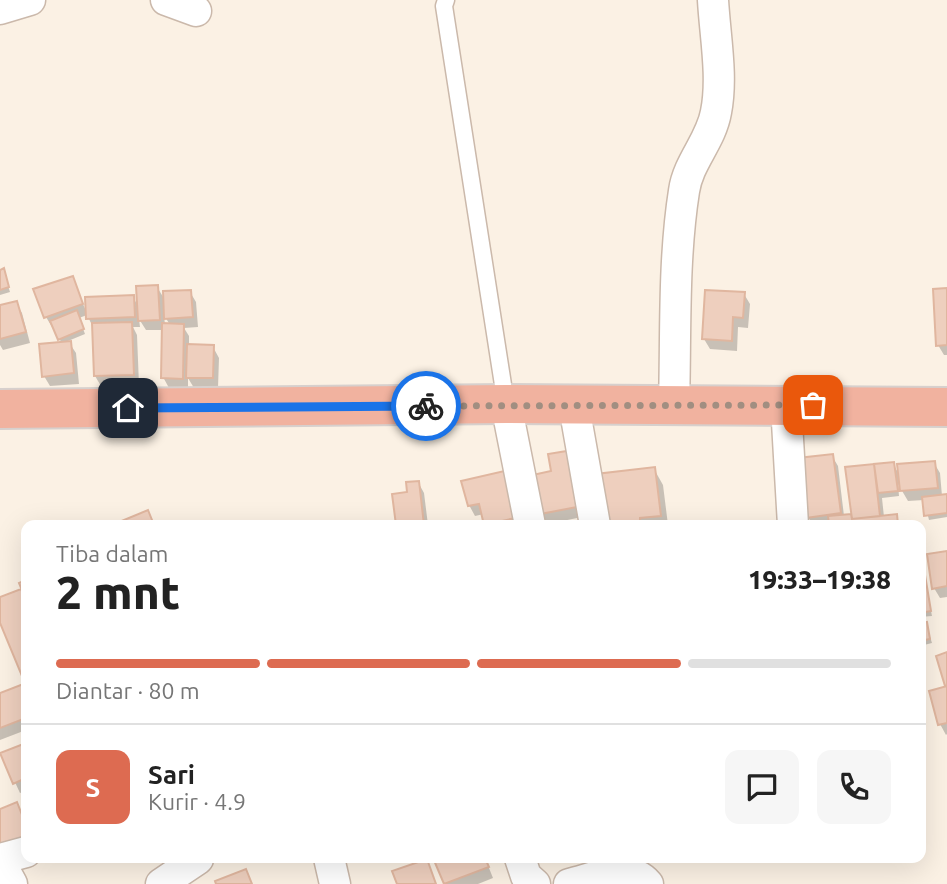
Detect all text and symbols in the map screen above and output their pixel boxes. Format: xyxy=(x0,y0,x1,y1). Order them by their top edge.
courier xyxy=(391,371,461,441)
pin xyxy=(783,375,843,435)
pin xyxy=(98,378,158,438)
icon: bag xyxy=(794,386,832,424)
icon: bike xyxy=(407,387,445,425)
icon: home xyxy=(109,389,147,427)
text: Tiba dalam xyxy=(56,541,168,566)
text: 19:33–19:38 xyxy=(748,565,891,594)
text: 2 mnt xyxy=(56,566,180,618)
text: Diantar · 80 m xyxy=(56,678,200,703)
button: chat xyxy=(725,750,799,824)
button: phone xyxy=(817,750,891,824)
text: Sari xyxy=(148,760,195,789)
text: S xyxy=(86,773,100,802)
text: Kurir · 4.9 xyxy=(148,789,246,814)

